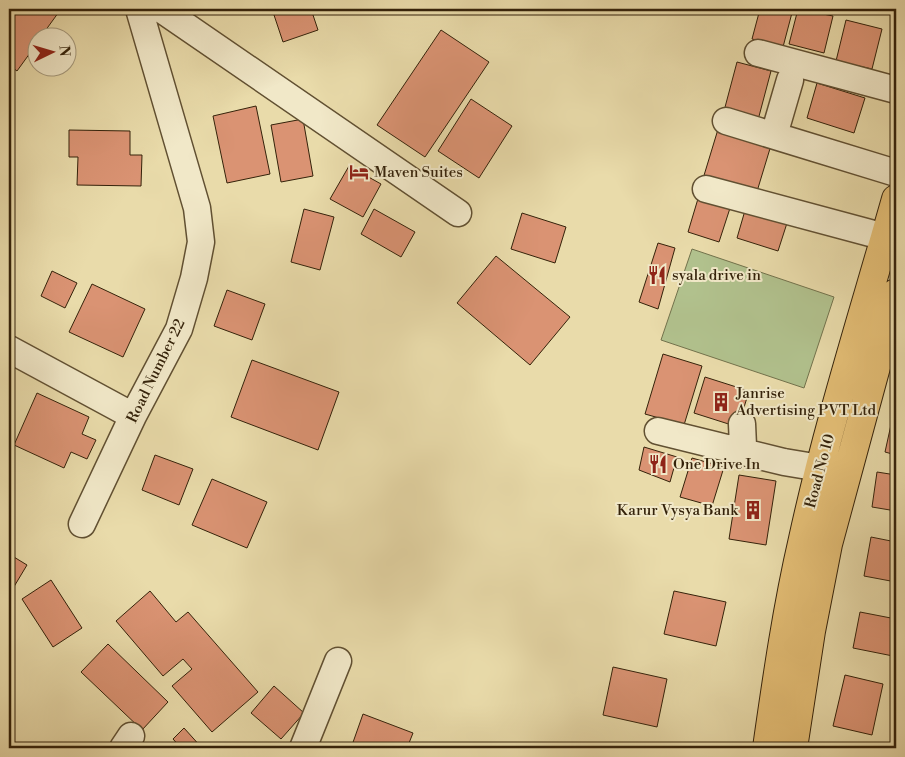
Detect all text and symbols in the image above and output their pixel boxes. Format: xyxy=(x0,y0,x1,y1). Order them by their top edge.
north arrow xyxy=(28,28,78,78)
text: N xyxy=(55,45,73,57)
hotel icon: Maven Suites xyxy=(348,161,370,183)
place label: Maven Suites xyxy=(374,163,463,182)
restaurant icon: syala drive in xyxy=(646,264,668,286)
place label: syala drive in xyxy=(672,266,761,285)
street label: Road Number 22 xyxy=(123,316,189,426)
place label: Janrise Advertising PVT Ltd xyxy=(735,384,877,420)
building icon: Janrise Advertising PVT Ltd xyxy=(710,391,732,413)
street label: Road No 10 xyxy=(801,432,839,510)
restaurant icon: One Drive In xyxy=(647,453,669,475)
place label: One Drive In xyxy=(673,455,760,474)
building icon: Karur Vysya Bank xyxy=(742,499,764,521)
place label: Karur Vysya Bank xyxy=(617,501,739,520)

